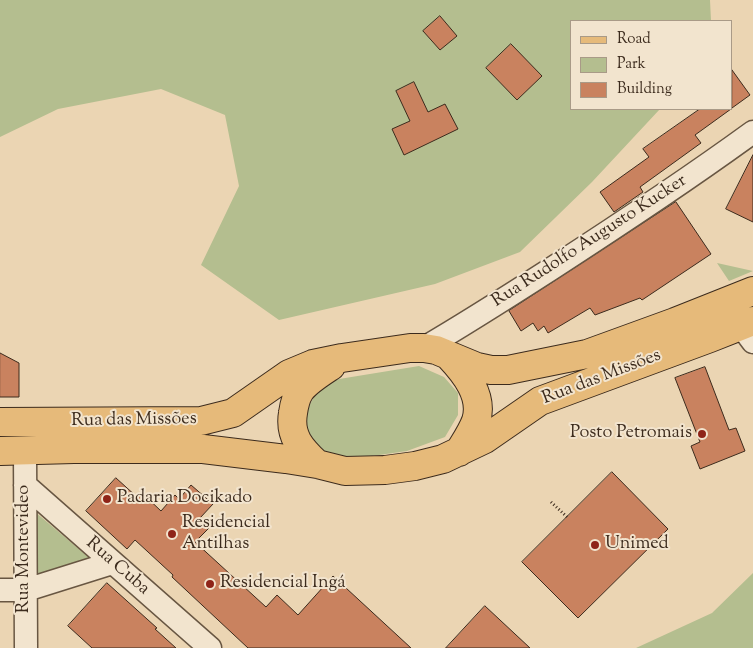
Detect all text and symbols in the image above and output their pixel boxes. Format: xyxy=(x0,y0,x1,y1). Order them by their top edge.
legend xyxy=(570,20,733,110)
text: Road xyxy=(617,29,651,50)
text: Park xyxy=(617,54,646,75)
text: Building xyxy=(617,79,672,100)
street label: Rua Rudolfo Augusto Kucker xyxy=(489,171,691,313)
street label: Rua das Missões xyxy=(540,345,664,411)
street label: Rua das Missões xyxy=(71,409,197,433)
place label: Posto Petromais xyxy=(570,423,692,445)
marker: Posto Petromais xyxy=(696,428,708,440)
street label: Rua Montevideo xyxy=(14,485,36,613)
place label: Padaria Docikado xyxy=(117,488,252,510)
marker: Padaria Docikado xyxy=(101,493,113,505)
place label: Residencial Antilhas xyxy=(182,513,270,556)
marker: Residencial Antilhas xyxy=(166,528,178,540)
street label: Rua Cuba xyxy=(81,533,153,601)
place label: Unimed xyxy=(605,534,669,556)
marker: Unimed xyxy=(589,539,601,551)
place label: Residencial Ingá xyxy=(220,573,346,595)
marker: Residencial Ingá xyxy=(204,578,216,590)

